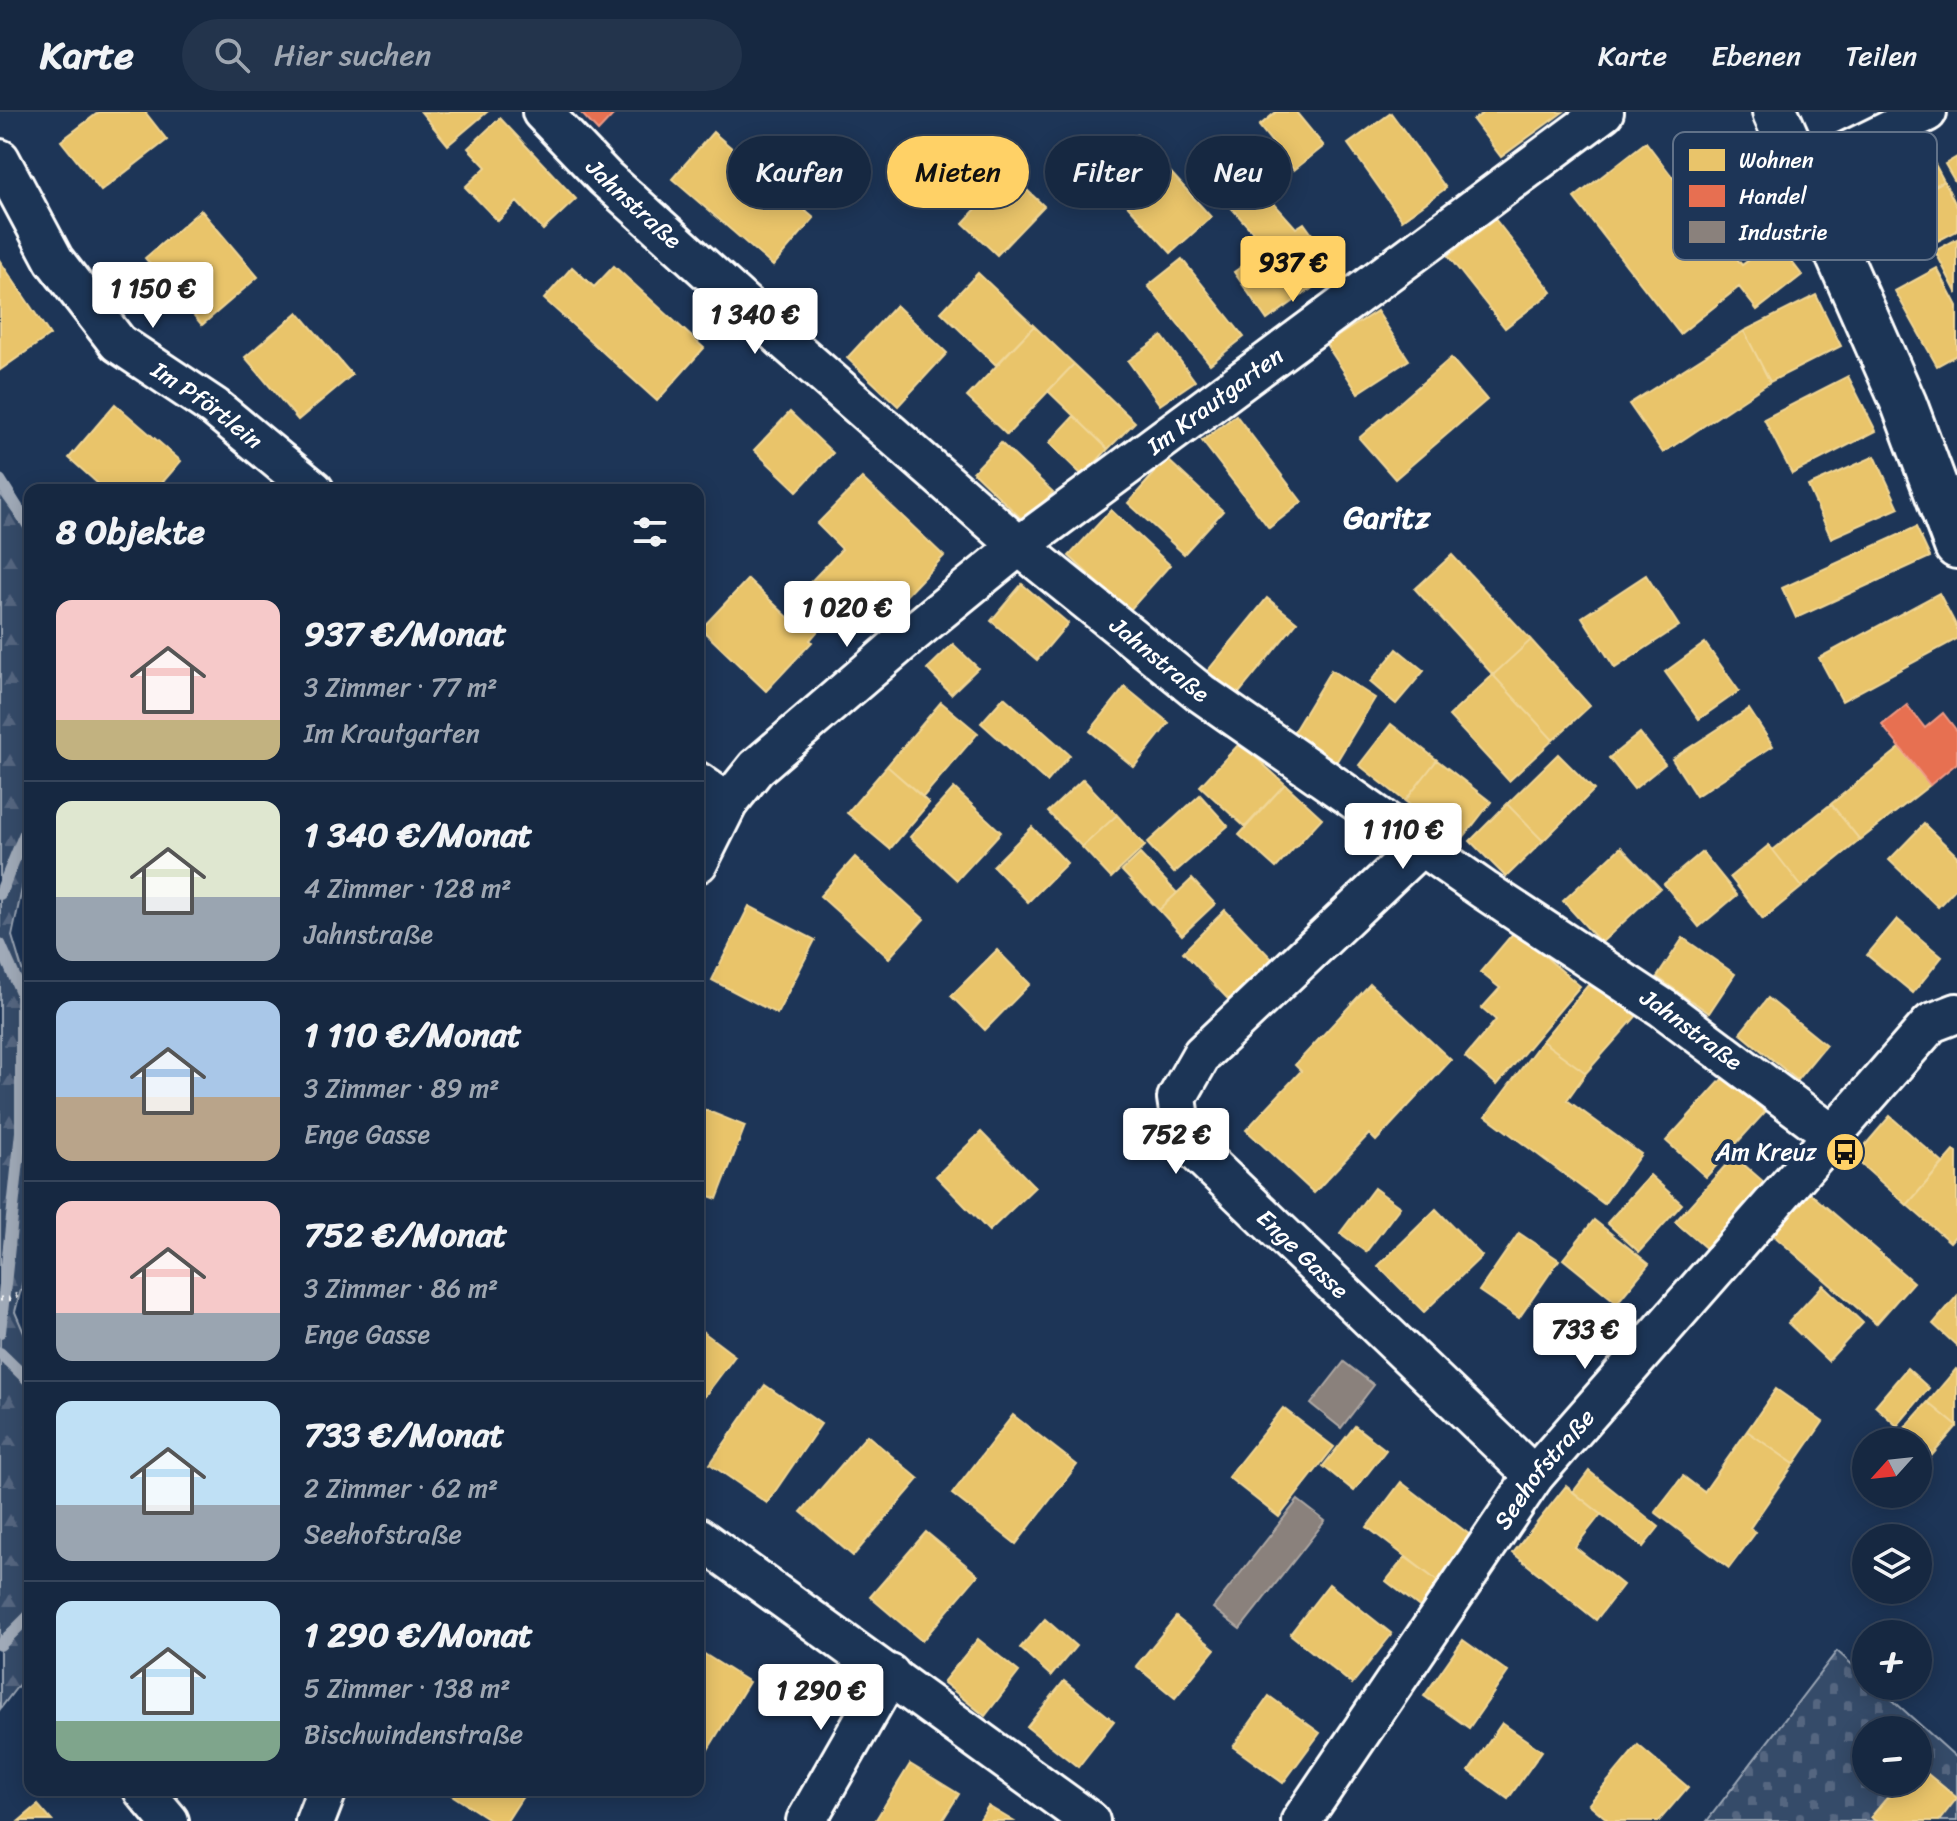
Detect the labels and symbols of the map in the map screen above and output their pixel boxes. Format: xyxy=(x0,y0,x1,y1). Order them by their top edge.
legend xyxy=(1673,132,1937,260)
text: Wohnen xyxy=(1739,141,1814,180)
street label: Jahnstraße xyxy=(575,148,692,260)
text: Handel xyxy=(1739,177,1807,216)
text: Industrie xyxy=(1738,213,1828,252)
pin: 937 € xyxy=(1237,236,1349,304)
pin: 1 150 € xyxy=(79,262,227,330)
pin: 1 340 € xyxy=(681,288,829,356)
street label: Im Krautgarten xyxy=(1136,335,1293,466)
street label: Im Pförtlein xyxy=(142,349,272,461)
district label: Garitz xyxy=(1343,489,1431,546)
pin: 1 020 € xyxy=(773,581,921,649)
street label: Jahnstraße xyxy=(1099,605,1219,714)
pin: 1 110 € xyxy=(1329,803,1477,871)
street label: Jahnstraße xyxy=(1631,977,1752,1082)
pin: 752 € xyxy=(1120,1108,1232,1176)
place label: Am Kreuz xyxy=(1715,1131,1818,1173)
bus stop icon: Am Kreuz xyxy=(1824,1131,1866,1173)
street label: Enge Gasse xyxy=(1246,1198,1360,1310)
pin: 733 € xyxy=(1529,1303,1641,1371)
street label: Seehofstraße xyxy=(1482,1399,1606,1538)
north arrow xyxy=(1852,1428,1932,1508)
pin: 1 290 € xyxy=(747,1664,895,1732)

